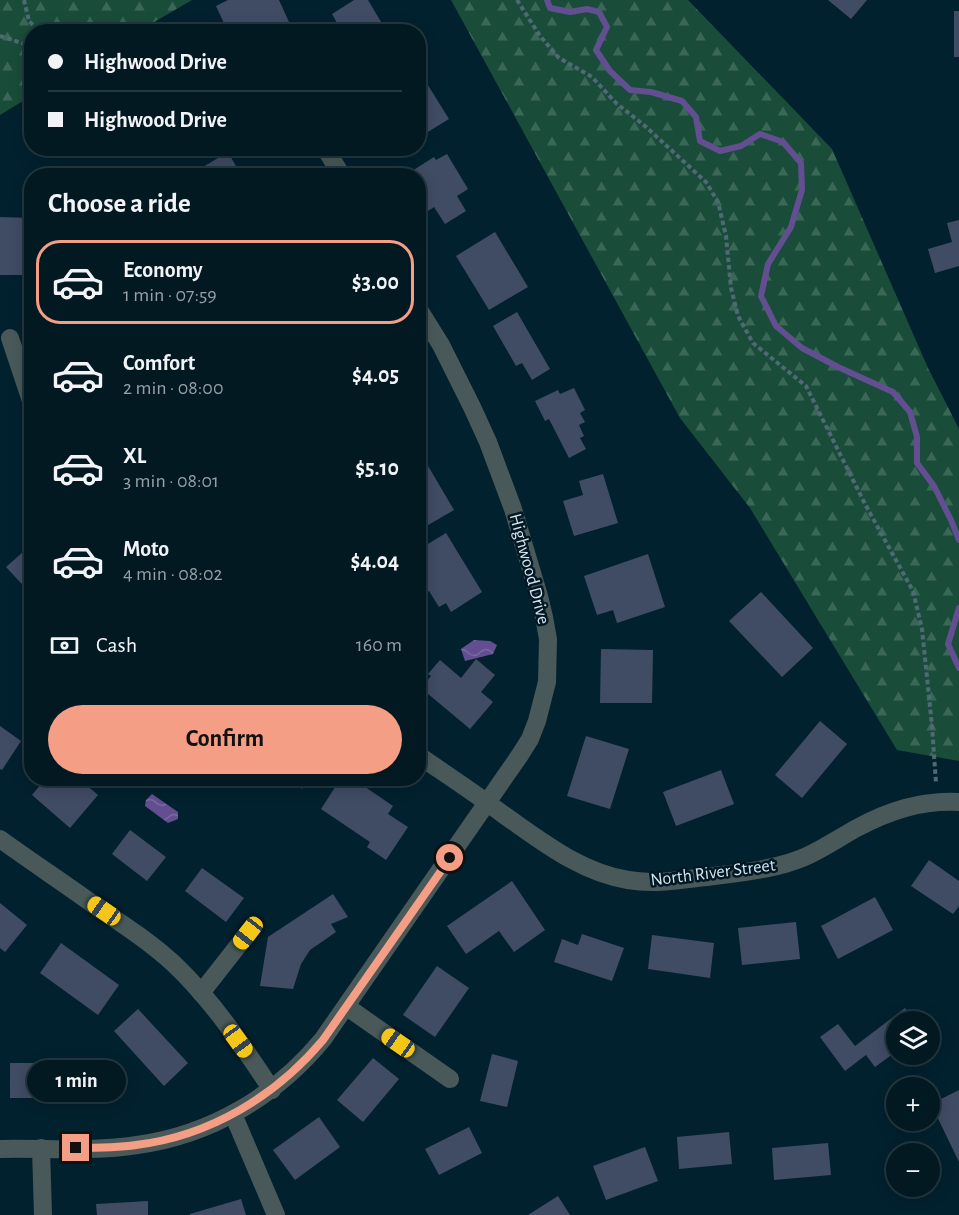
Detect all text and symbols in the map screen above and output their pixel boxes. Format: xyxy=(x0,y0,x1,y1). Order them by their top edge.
text: Highwood Drive xyxy=(84,51,227,73)
text: Highwood Drive xyxy=(84,109,227,131)
text: Choose a ride xyxy=(48,190,191,217)
icon: car xyxy=(51,255,105,309)
text: Economy xyxy=(123,259,203,281)
text: $3.00 xyxy=(352,271,399,293)
text: 1 min · 07:59 xyxy=(123,285,217,305)
icon: car xyxy=(51,348,105,402)
text: Comfort xyxy=(123,352,195,374)
text: $4.05 xyxy=(352,364,399,386)
text: 2 min · 08:00 xyxy=(123,378,223,398)
icon: car xyxy=(51,441,105,495)
text: XL xyxy=(123,445,146,467)
text: $5.10 xyxy=(355,457,399,479)
text: 3 min · 08:01 xyxy=(123,471,219,491)
street label: Highwood Drive xyxy=(506,512,552,626)
icon: car xyxy=(51,534,105,588)
text: Moto xyxy=(123,538,169,560)
text: $4.04 xyxy=(350,550,399,572)
text: 4 min · 08:02 xyxy=(123,564,223,584)
icon: cash xyxy=(48,629,81,662)
text: Cash xyxy=(96,634,137,656)
text: 160 m xyxy=(356,635,402,655)
button: Confirm xyxy=(48,705,402,774)
route start xyxy=(436,844,463,871)
street label: North River Street xyxy=(650,856,777,890)
car xyxy=(84,893,124,929)
car xyxy=(230,913,266,953)
map controls xyxy=(886,1011,940,1197)
button: layers xyxy=(886,1011,940,1065)
car xyxy=(220,1021,256,1061)
car xyxy=(378,1025,418,1061)
callout: 1 min xyxy=(26,1061,125,1103)
text: 1 min xyxy=(55,1071,98,1091)
button: + xyxy=(886,1077,940,1131)
route end xyxy=(62,1134,89,1161)
button: − xyxy=(886,1143,940,1197)

